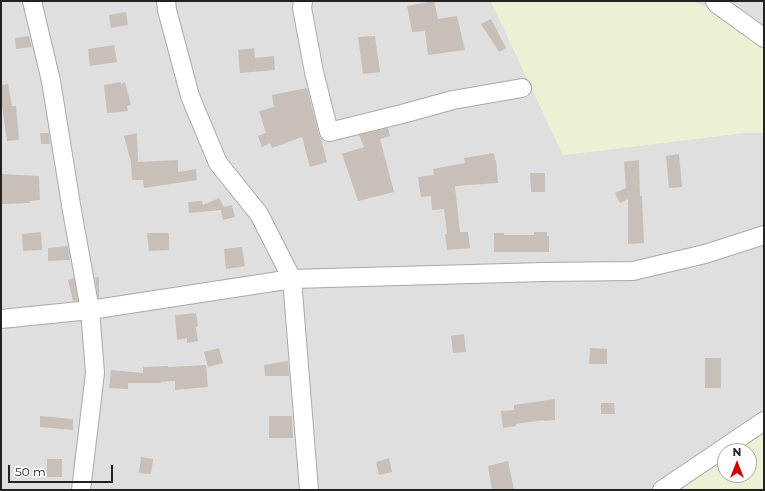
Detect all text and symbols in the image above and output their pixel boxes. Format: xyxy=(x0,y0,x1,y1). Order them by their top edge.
north arrow xyxy=(717,443,757,483)
text: N xyxy=(733,445,741,459)
scale bar xyxy=(10,457,115,483)
text: 50 m xyxy=(15,464,46,479)

